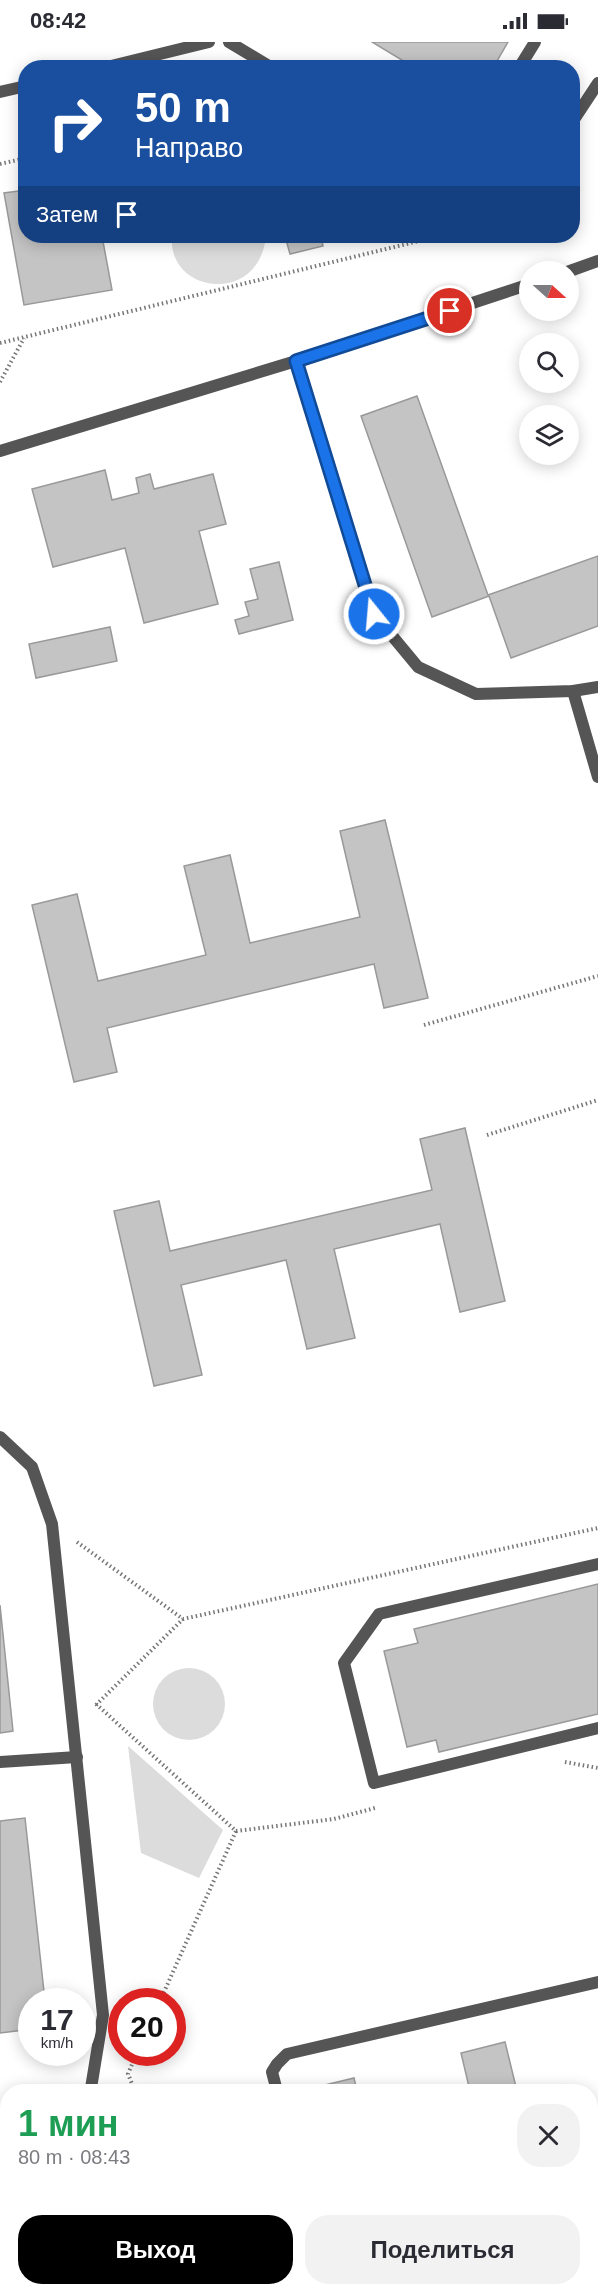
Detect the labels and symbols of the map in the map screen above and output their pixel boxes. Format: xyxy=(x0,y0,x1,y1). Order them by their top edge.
north arrow xyxy=(519,261,579,321)
pin xyxy=(424,285,475,336)
position arrow xyxy=(342,582,406,646)
speed limit sign: 20 xyxy=(108,1988,186,2066)

